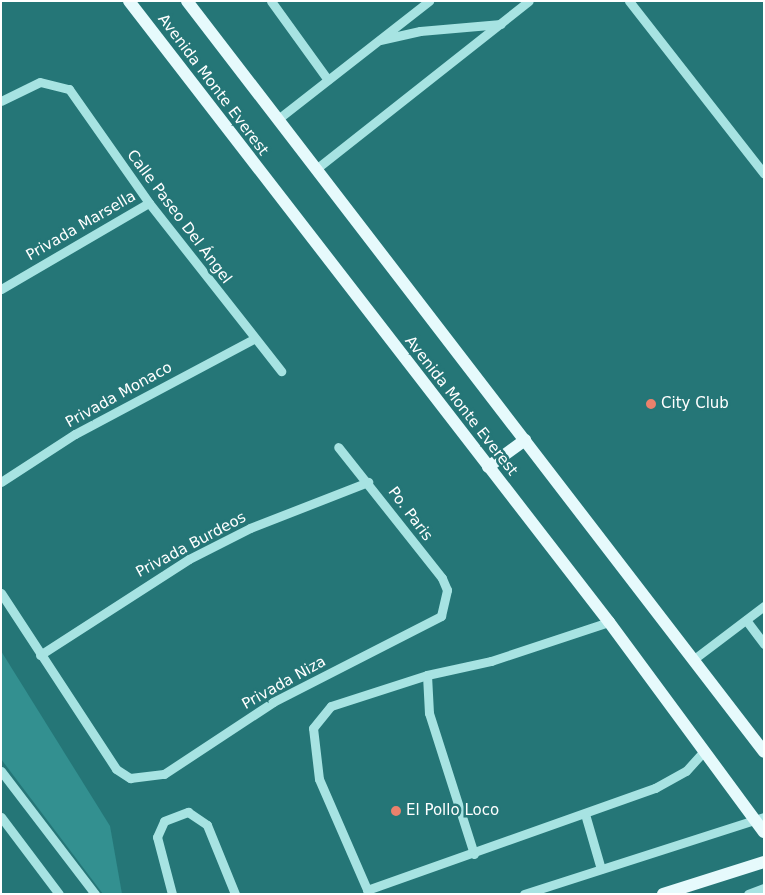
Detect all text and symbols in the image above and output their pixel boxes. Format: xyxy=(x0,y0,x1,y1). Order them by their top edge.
street label: Avenida Monte Everest xyxy=(154,11,272,159)
street label: Calle Paseo Del Ángel xyxy=(123,147,235,287)
street label: Privada Marsella xyxy=(23,187,139,265)
street label: Avenida Monte Everest xyxy=(401,332,521,480)
street label: Privada Monaco xyxy=(63,358,175,432)
place label: City Club xyxy=(661,395,729,413)
marker: City Club xyxy=(645,398,657,410)
street label: Po. Paris xyxy=(384,484,436,544)
street label: Privada Burdeos xyxy=(133,508,249,582)
street label: Privada Niza xyxy=(239,653,329,713)
place label: El Pollo Loco xyxy=(406,802,499,820)
marker: El Pollo Loco xyxy=(390,805,402,817)

